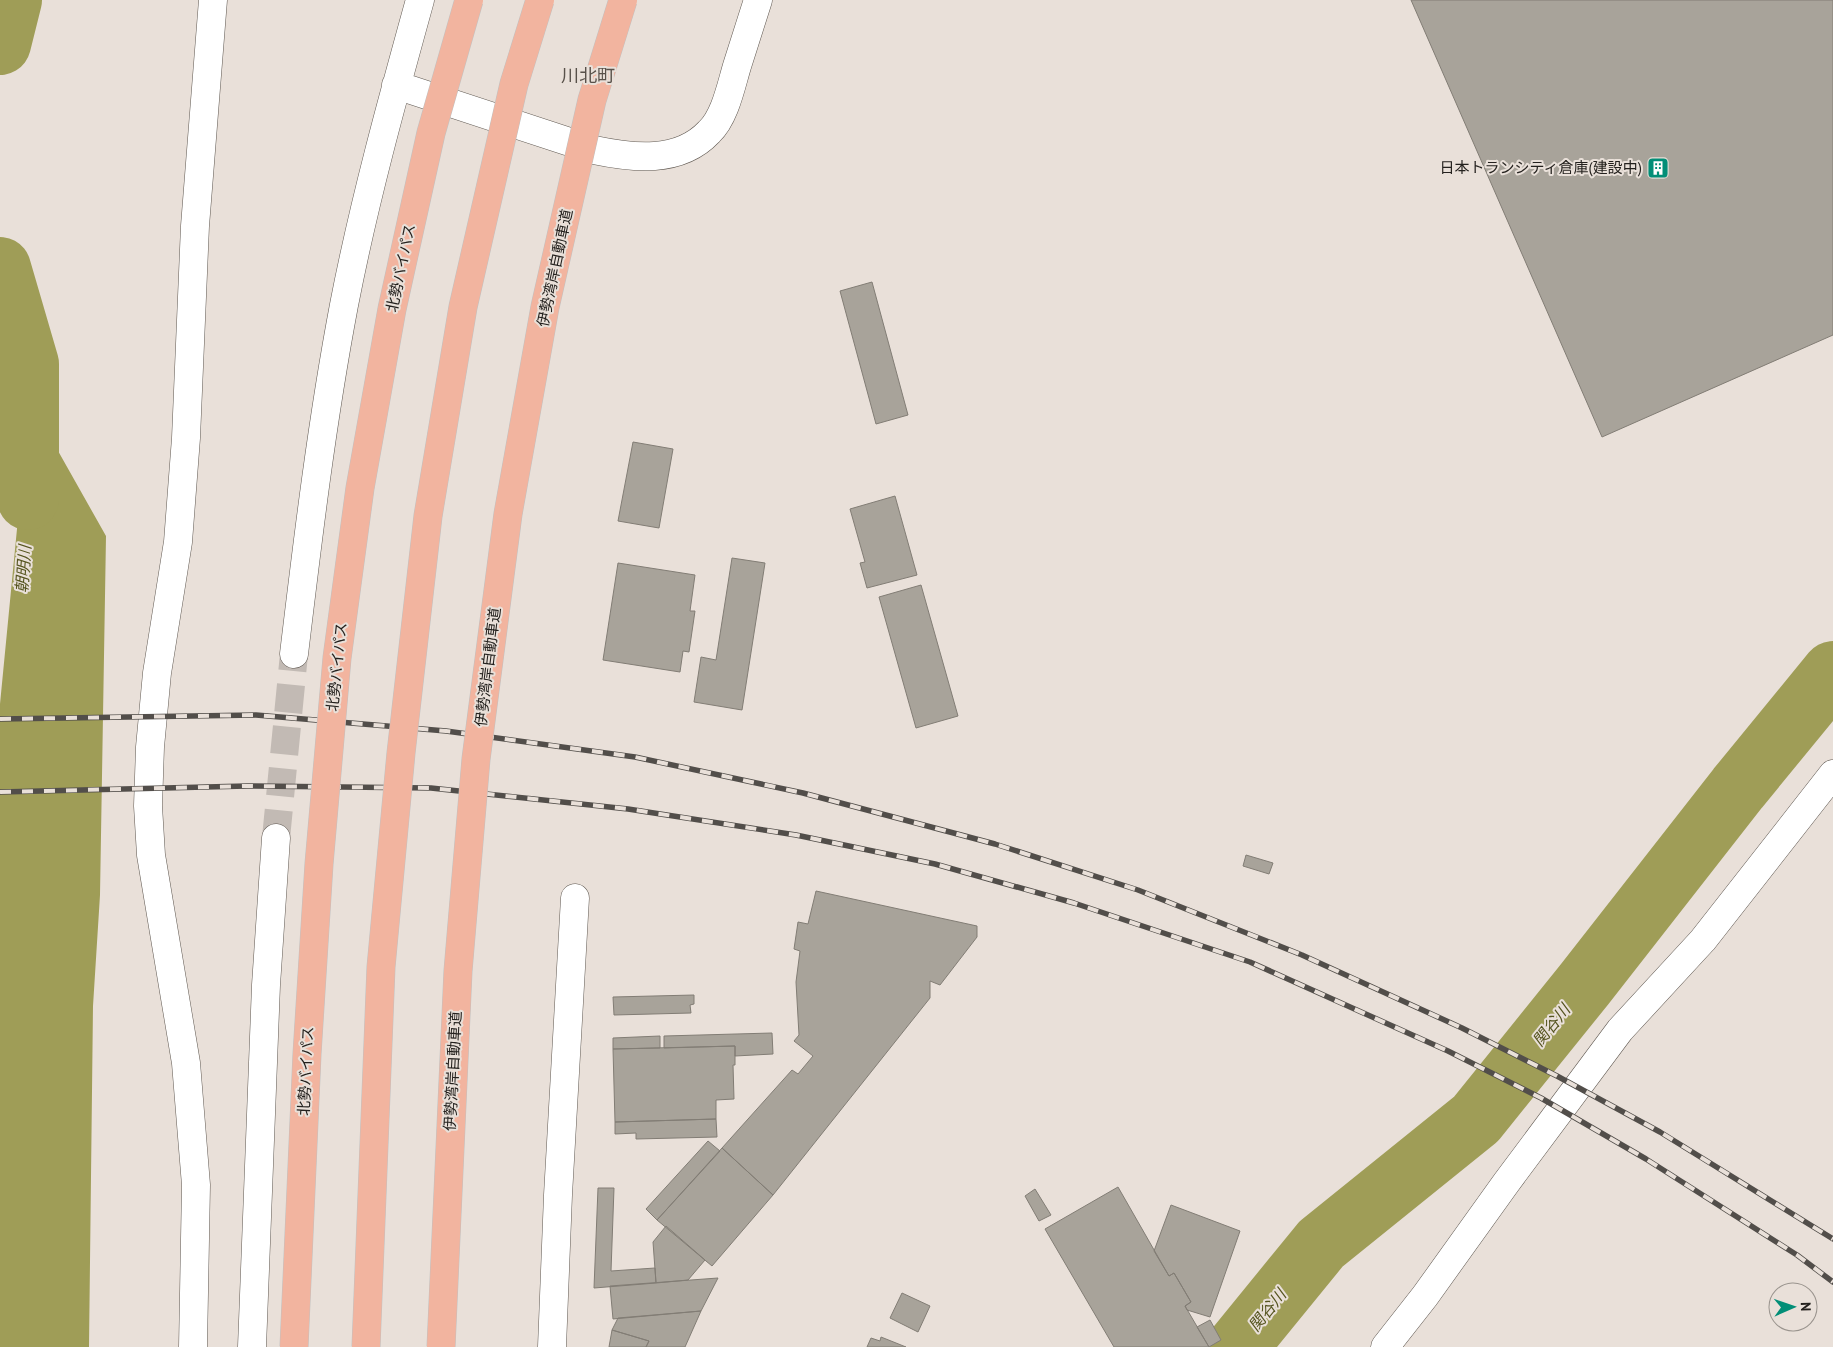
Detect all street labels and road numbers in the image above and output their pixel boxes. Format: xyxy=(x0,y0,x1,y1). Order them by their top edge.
street label: 伊勢湾岸自動車道 xyxy=(533,207,576,329)
street label: 北勢バイパス xyxy=(382,222,419,314)
street label: 伊勢湾岸自動車道 xyxy=(471,606,504,728)
street label: 北勢バイパス xyxy=(322,621,351,713)
street label: 伊勢湾岸自動車道 xyxy=(440,1011,465,1131)
street label: 北勢バイパス xyxy=(294,1026,317,1116)

